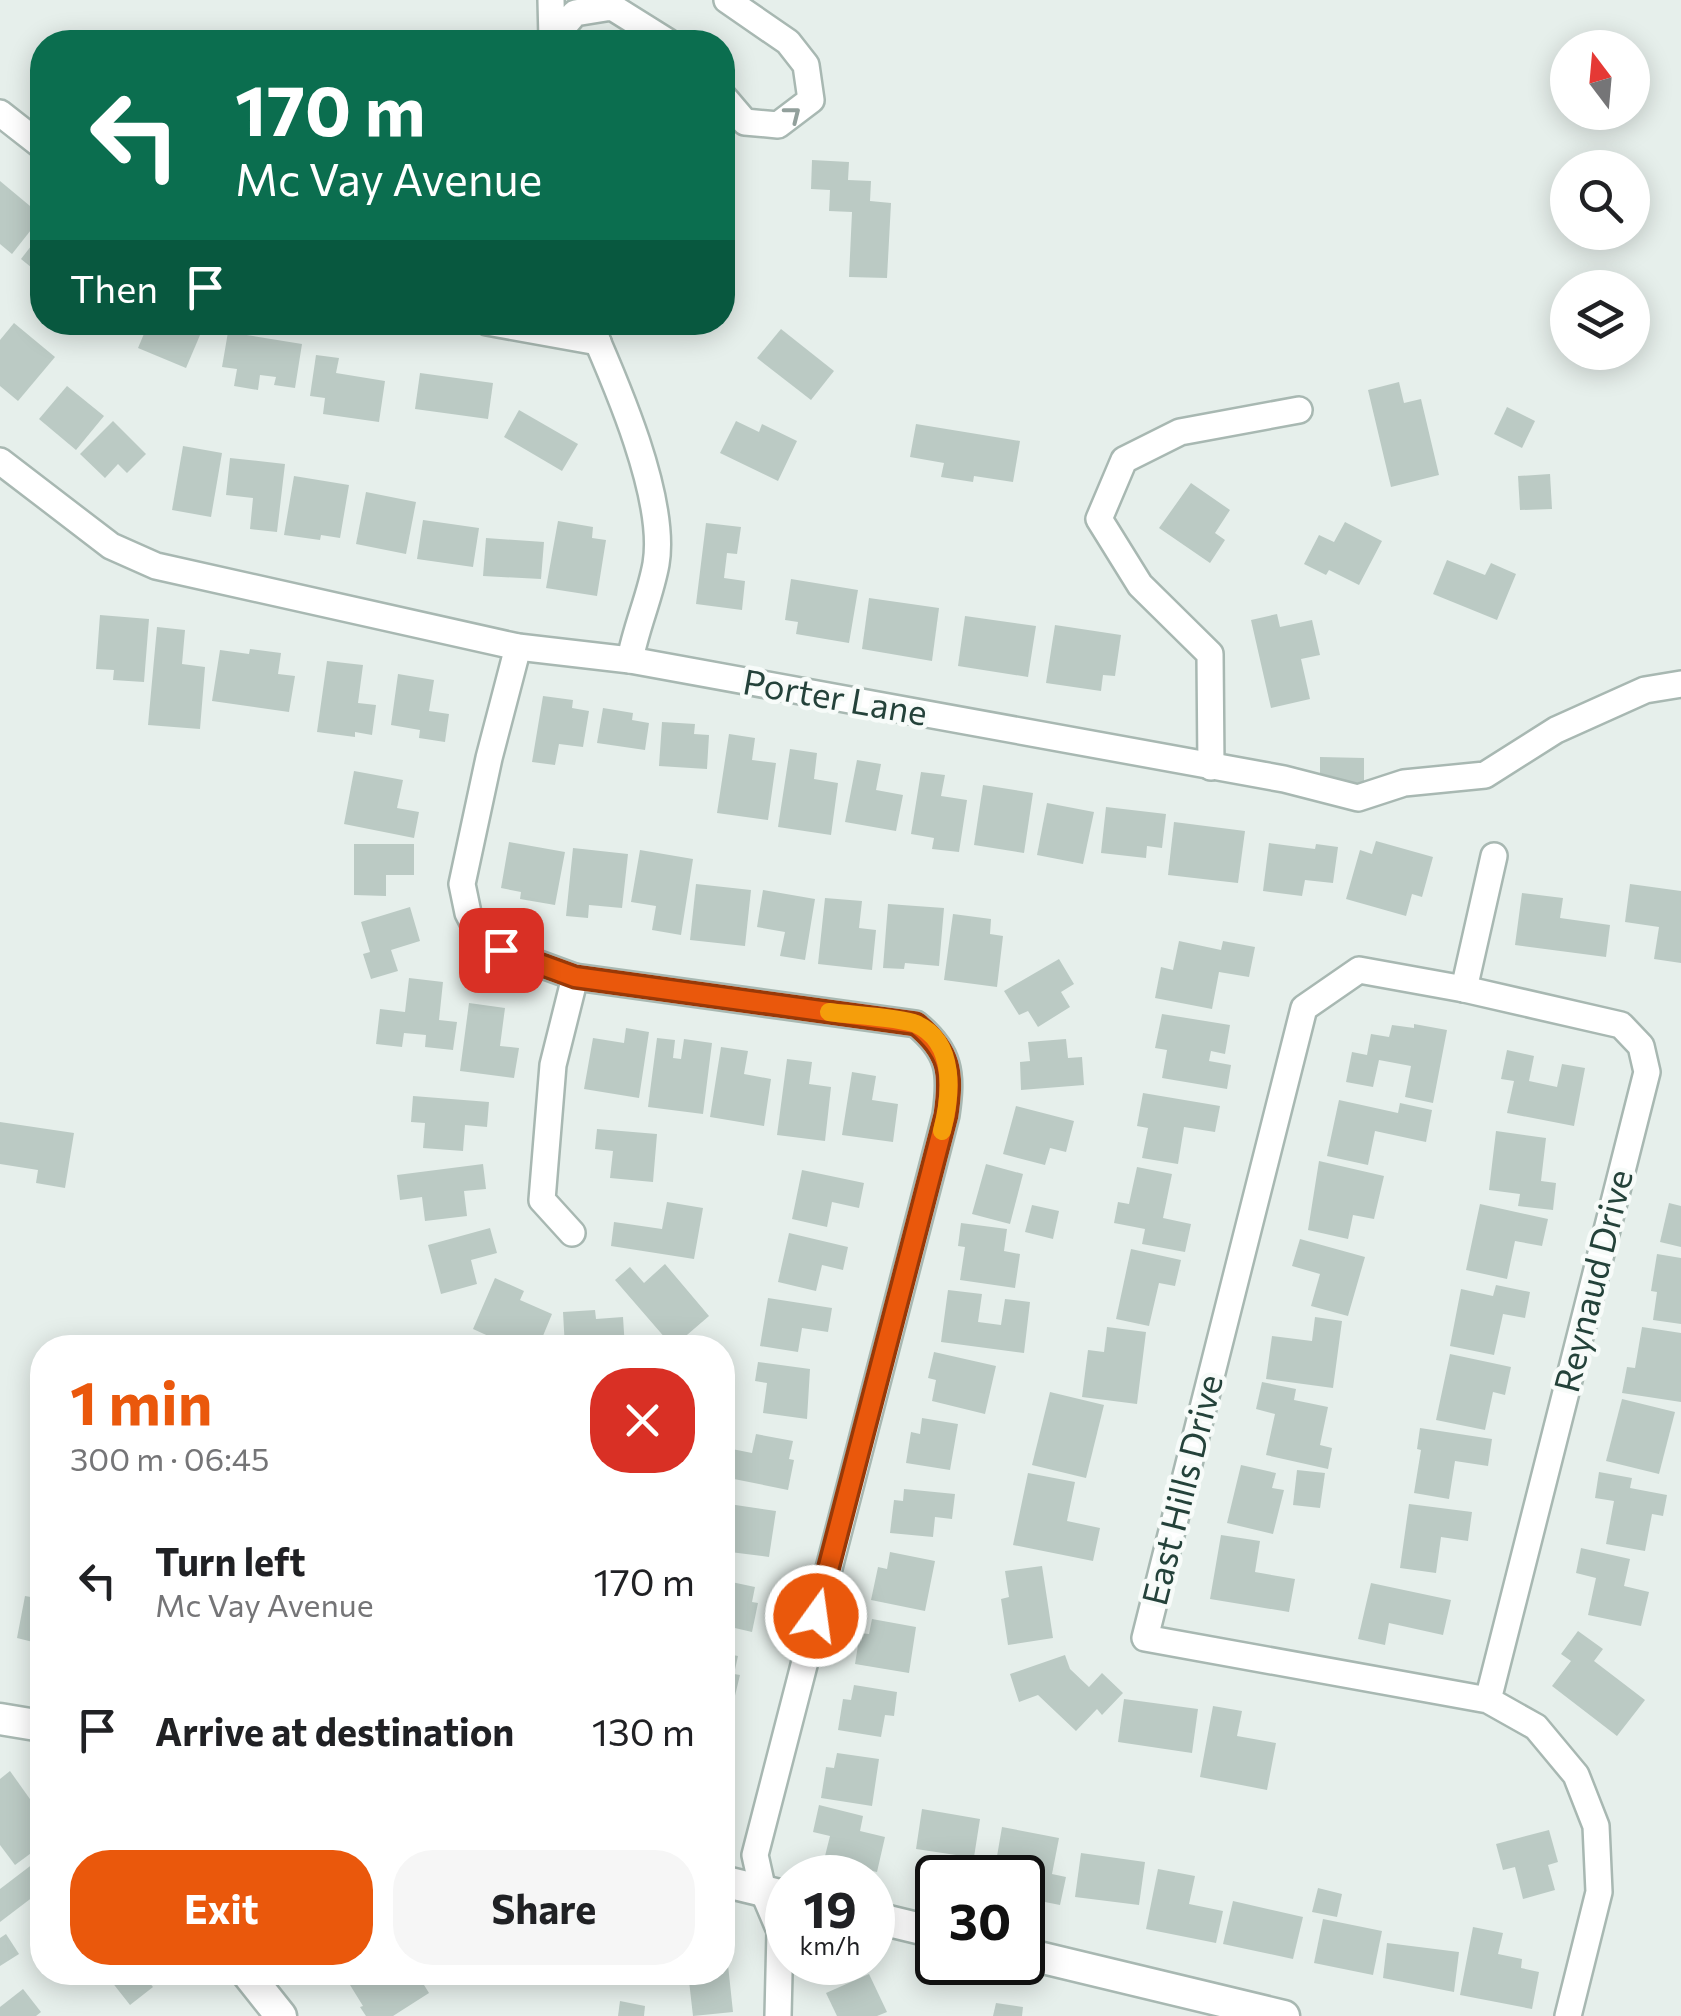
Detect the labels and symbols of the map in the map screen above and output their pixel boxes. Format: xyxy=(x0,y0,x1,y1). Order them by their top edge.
north arrow xyxy=(1550,30,1650,130)
one-way arrow xyxy=(782,108,800,126)
street label: Porter Lane xyxy=(740,658,931,733)
pin xyxy=(459,908,544,993)
street label: Reynaud Drive xyxy=(1543,1165,1640,1396)
street label: East Hills Drive xyxy=(1131,1370,1230,1609)
position arrow xyxy=(764,1564,868,1668)
speed limit sign: 30 xyxy=(915,1855,1045,1985)

